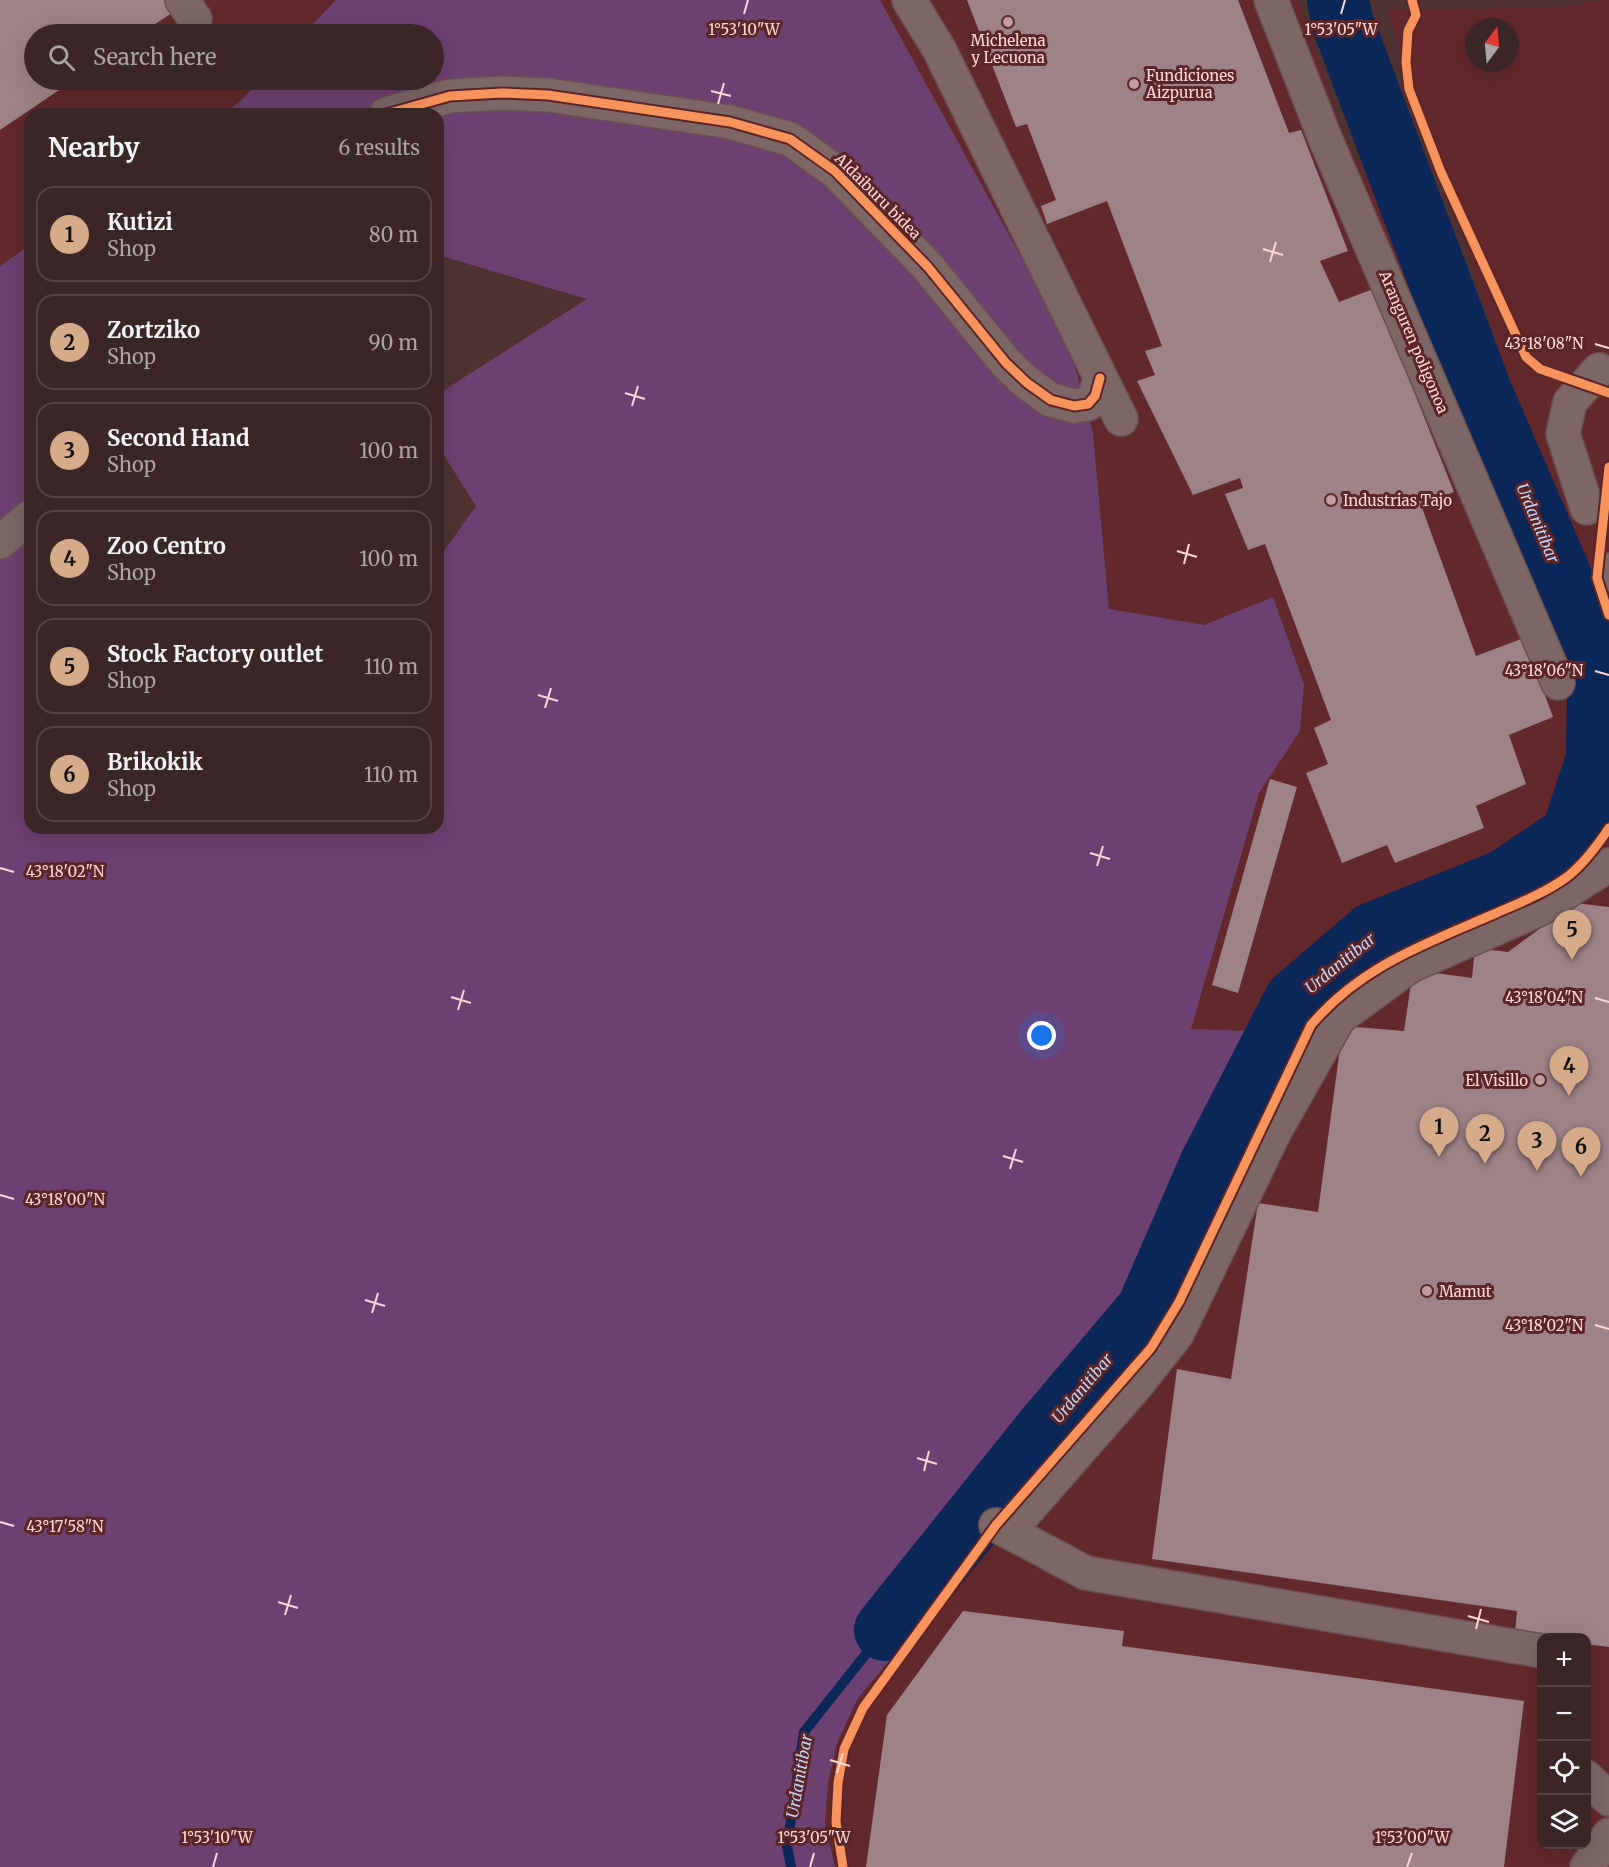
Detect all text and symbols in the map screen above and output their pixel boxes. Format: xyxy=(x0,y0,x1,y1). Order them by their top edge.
marker: Michelena y Lecuona xyxy=(1001,15,1015,29)
north arrow xyxy=(1465,18,1519,72)
text: 1°53'10"W xyxy=(708,20,781,39)
text: 1°53'05"W xyxy=(1304,20,1379,39)
search box xyxy=(24,24,444,90)
place label: Michelena y Lecuona xyxy=(970,31,1046,67)
icon: search xyxy=(45,41,78,74)
text: Search here xyxy=(93,43,216,71)
place label: Fundiciones Aizpurua xyxy=(1145,66,1234,102)
marker: Fundiciones Aizpurua xyxy=(1127,77,1141,91)
text: Nearby xyxy=(48,131,140,164)
text: 6 results xyxy=(338,135,420,160)
street label: Aldaiburu bidea xyxy=(830,148,925,243)
text: Kutizi xyxy=(107,208,173,236)
text: 1 xyxy=(65,222,74,247)
text: 80 m xyxy=(369,222,418,247)
text: Shop xyxy=(107,236,156,261)
street label: Aranguren poligonoa xyxy=(1375,267,1453,416)
text: Zortziko xyxy=(107,316,200,344)
text: 2 xyxy=(64,330,75,355)
text: 90 m xyxy=(368,330,418,355)
text: 43°18'08"N xyxy=(1504,334,1584,353)
text: Shop xyxy=(107,344,156,369)
text: Second Hand xyxy=(107,424,250,452)
text: 3 xyxy=(64,438,75,463)
text: 100 m xyxy=(359,438,418,463)
text: Shop xyxy=(107,452,156,477)
water label: Urdanitibar xyxy=(1512,480,1564,566)
place label: Industrias Tajo xyxy=(1343,491,1452,510)
marker: Industrias Tajo xyxy=(1324,493,1338,507)
text: Zoo Centro xyxy=(107,532,226,560)
text: 4 xyxy=(63,546,76,571)
text: 100 m xyxy=(359,546,418,571)
text: Shop xyxy=(107,560,156,585)
text: Stock Factory outlet xyxy=(107,640,323,668)
text: 5 xyxy=(64,654,75,679)
text: 110 m xyxy=(364,654,418,679)
text: 43°18'06"N xyxy=(1505,661,1584,680)
text: Shop xyxy=(107,668,156,693)
text: Brikokik xyxy=(107,748,203,776)
text: 6 xyxy=(63,762,76,787)
text: 110 m xyxy=(364,762,418,787)
text: Shop xyxy=(107,776,156,801)
text: 43°18'02"N xyxy=(26,862,105,881)
pin: 5 xyxy=(1552,910,1592,960)
water label: Urdanitibar xyxy=(1301,928,1380,997)
text: 43°18'04"N xyxy=(1505,988,1583,1007)
your location xyxy=(1027,1021,1056,1050)
pin: 4 xyxy=(1550,1046,1588,1096)
place label: El Visillo xyxy=(1465,1071,1528,1090)
marker: El Visillo xyxy=(1533,1073,1547,1087)
pin: 1 xyxy=(1420,1108,1458,1157)
pin: 2 xyxy=(1466,1114,1504,1164)
pin: 3 xyxy=(1518,1122,1556,1171)
pin: 6 xyxy=(1562,1128,1600,1177)
text: 43°18'00"N xyxy=(25,1190,105,1209)
place label: Mamut xyxy=(1439,1282,1492,1301)
marker: Mamut xyxy=(1420,1284,1434,1298)
text: 43°18'02"N xyxy=(1505,1316,1584,1335)
water label: Urdanitibar xyxy=(1047,1349,1117,1427)
text: 43°17'58"N xyxy=(26,1517,104,1536)
map controls xyxy=(1537,1633,1591,1849)
button: + xyxy=(1537,1633,1591,1687)
button: − xyxy=(1537,1687,1591,1741)
water label: Urdanitibar xyxy=(782,1732,816,1819)
button: locate xyxy=(1537,1741,1591,1795)
button: layers xyxy=(1537,1795,1591,1849)
text: 1°53'10"W xyxy=(181,1828,254,1847)
text: 1°53'05"W xyxy=(777,1828,852,1847)
text: 1°53'00"W xyxy=(1375,1828,1450,1847)

